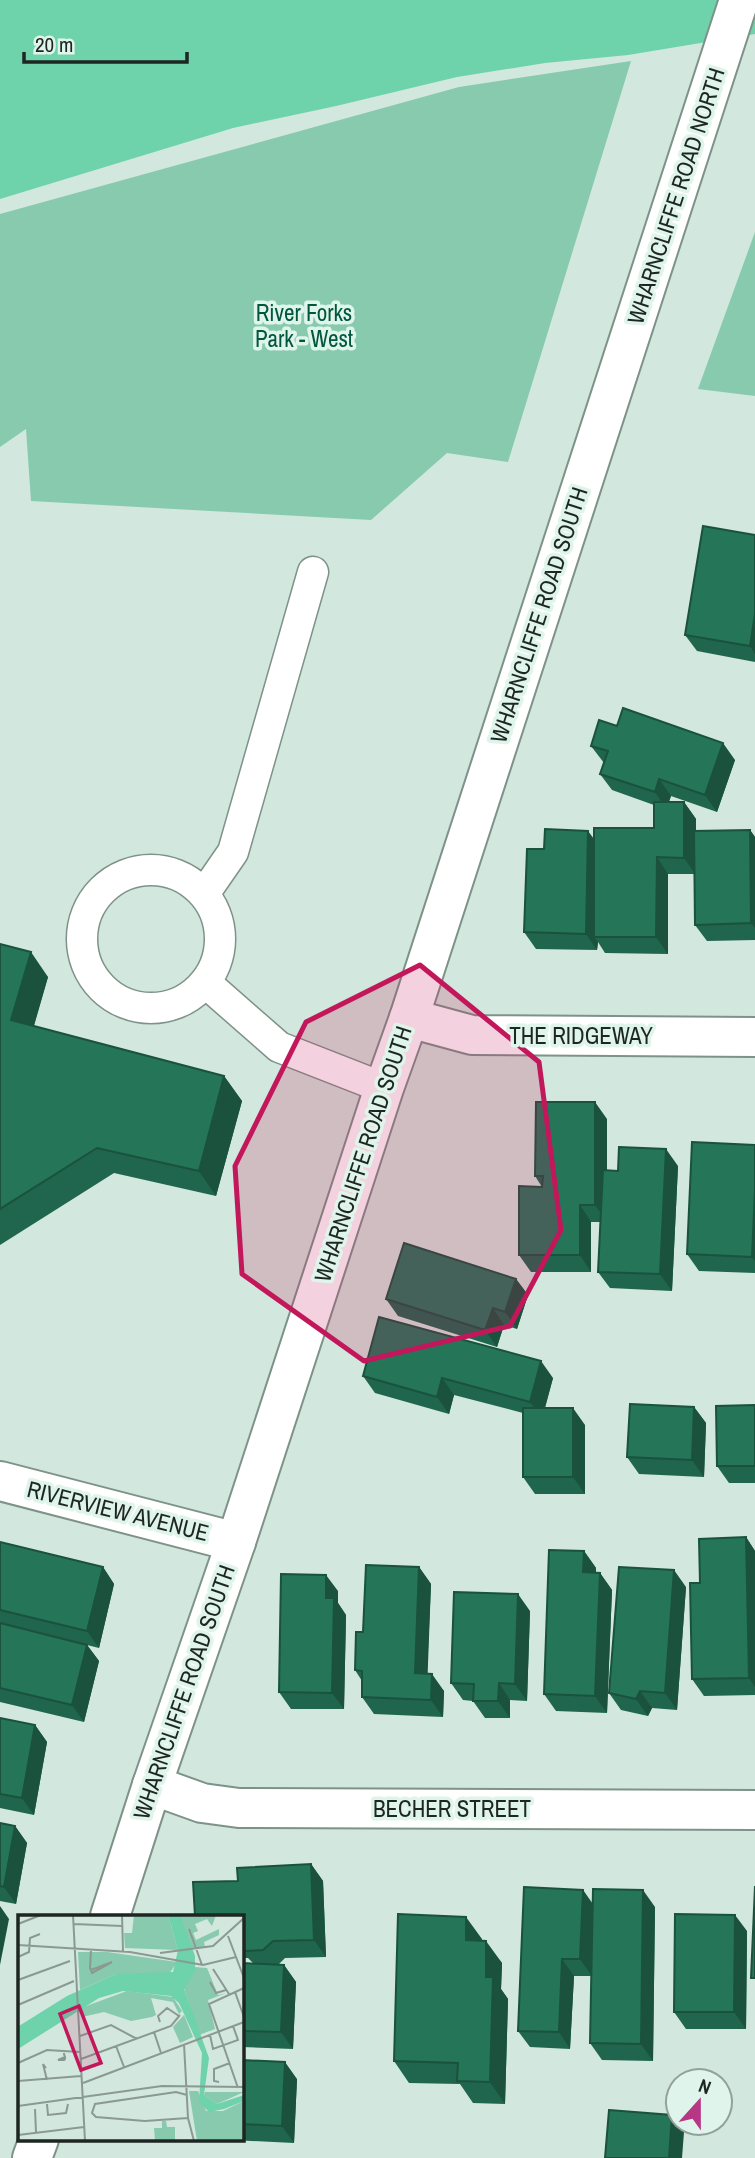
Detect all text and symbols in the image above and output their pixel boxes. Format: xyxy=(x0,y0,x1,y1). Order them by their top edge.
scale bar xyxy=(24,21,187,65)
text: 20 m xyxy=(35,30,73,59)
street label: WHARNCLIFFE ROAD NORTH xyxy=(619,64,732,328)
park label: River Forks Park - West xyxy=(255,297,353,354)
street label: WHARNCLIFFE ROAD SOUTH xyxy=(482,483,595,747)
street label: THE RIDGEWAY xyxy=(509,1020,653,1051)
street label: WHARNCLIFFE ROAD SOUTH xyxy=(306,1022,419,1286)
street label: RIVERVIEW AVENUE xyxy=(24,1473,212,1548)
street label: WHARNCLIFFE ROAD SOUTH xyxy=(125,1560,242,1823)
street label: BECHER STREET xyxy=(373,1793,532,1824)
inset map xyxy=(18,1915,243,2140)
north arrow xyxy=(664,2067,734,2137)
text: N xyxy=(695,2072,715,2100)

